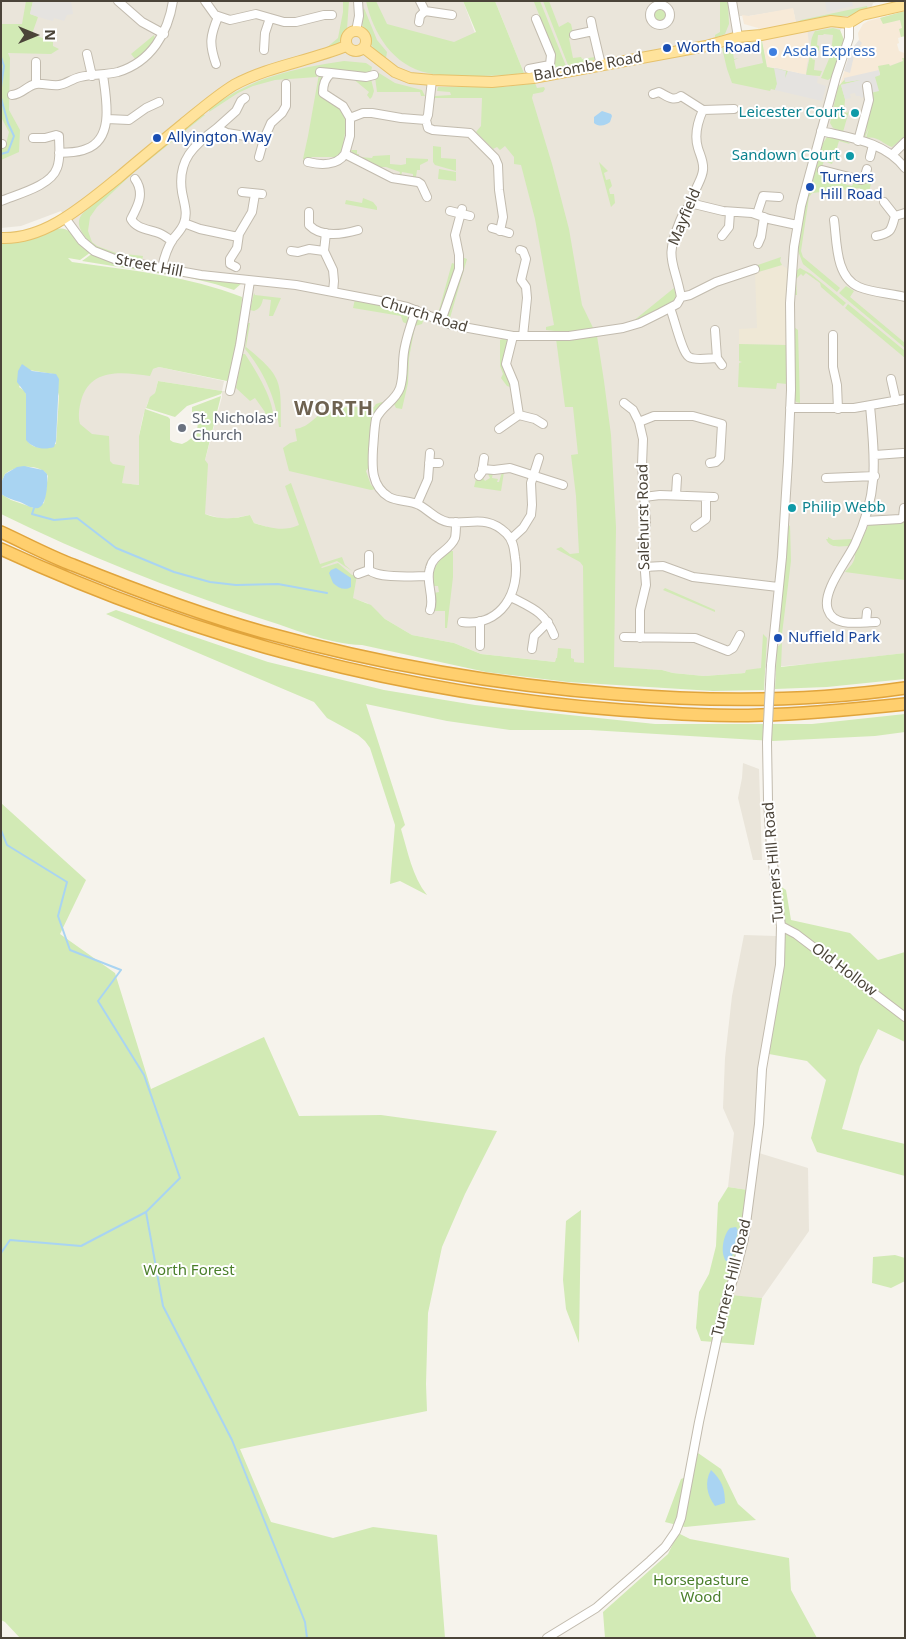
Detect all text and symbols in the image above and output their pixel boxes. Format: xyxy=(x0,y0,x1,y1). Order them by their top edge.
north arrow xyxy=(10,10,60,60)
text: N xyxy=(41,29,60,41)
place label: Worth Road xyxy=(677,39,761,57)
marker: Worth Road xyxy=(661,42,673,54)
place label: Asda Express xyxy=(783,43,876,61)
marker: Asda Express xyxy=(767,46,779,58)
street label: Balcombe Road xyxy=(532,49,644,85)
place label: Leicester Court xyxy=(739,104,845,122)
marker: Leicester Court xyxy=(849,107,861,119)
place label: Allyington Way xyxy=(167,129,272,147)
marker: Allyington Way xyxy=(151,132,163,144)
place label: Sandown Court xyxy=(732,147,840,165)
marker: Sandown Court xyxy=(844,150,856,162)
place label: Turners Hill Road xyxy=(820,169,883,204)
marker: Turners Hill Road xyxy=(804,181,816,193)
street label: Mayfield xyxy=(665,186,705,248)
street label: Street Hill xyxy=(114,251,184,281)
street label: Church Road xyxy=(378,293,470,337)
district label: WORTH xyxy=(293,397,375,421)
place label: St. Nicholas' Church xyxy=(192,410,277,445)
marker: St. Nicholas' Church xyxy=(176,422,188,434)
street label: Salehurst Road xyxy=(634,464,654,570)
place label: Philip Webb xyxy=(802,499,886,517)
marker: Philip Webb xyxy=(786,502,798,514)
place label: Nuffield Park xyxy=(788,629,880,647)
marker: Nuffield Park xyxy=(772,632,784,644)
street label: Turners Hill Road xyxy=(760,801,788,923)
street label: Old Hollow xyxy=(808,940,880,1000)
street label: Turners Hill Road xyxy=(709,1217,755,1339)
park label: Worth Forest xyxy=(143,1262,235,1280)
park label: Horsepasture Wood xyxy=(653,1572,749,1607)

